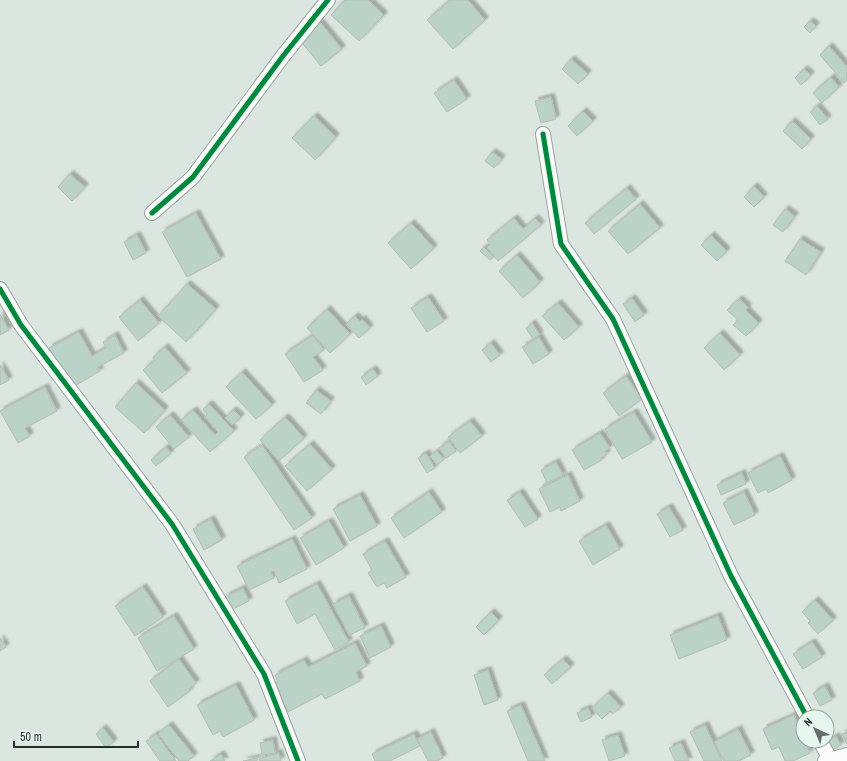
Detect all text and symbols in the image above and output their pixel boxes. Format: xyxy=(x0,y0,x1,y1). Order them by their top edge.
north arrow xyxy=(795,709,835,749)
text: N xyxy=(801,715,815,729)
scale bar xyxy=(14,723,138,749)
text: 50 m xyxy=(20,729,42,745)

